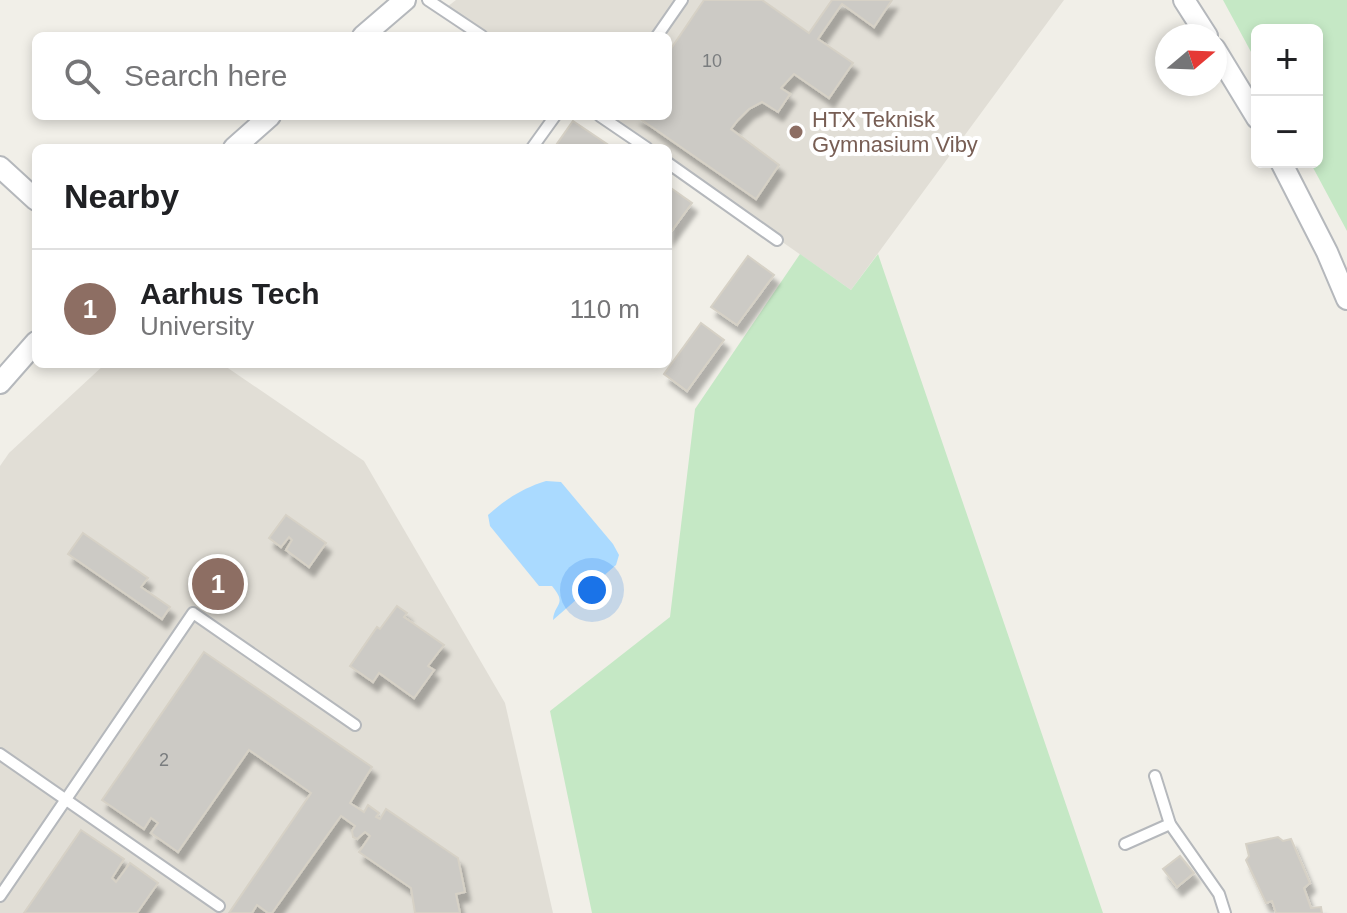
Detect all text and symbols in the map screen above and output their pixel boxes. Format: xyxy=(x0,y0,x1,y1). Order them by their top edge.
north arrow xyxy=(1155,24,1227,96)
map controls xyxy=(1251,24,1323,168)
button: + xyxy=(1251,24,1323,96)
search box xyxy=(32,32,672,120)
house number: 10 xyxy=(702,51,722,71)
icon: search xyxy=(60,54,104,98)
text: Search here xyxy=(124,59,287,92)
button: − xyxy=(1251,96,1323,168)
place label: HTX Teknisk Gymnasium Viby xyxy=(812,107,978,157)
marker: HTX Teknisk Gymnasium Viby xyxy=(787,123,805,141)
text: Nearby xyxy=(64,177,179,215)
text: Aarhus Tech xyxy=(140,277,320,310)
text: 1 xyxy=(83,294,97,324)
text: 110 m xyxy=(570,294,640,324)
text: University xyxy=(140,311,254,341)
pin: 1 xyxy=(192,554,244,614)
your location xyxy=(572,570,612,610)
house number: 2 xyxy=(159,750,169,770)

